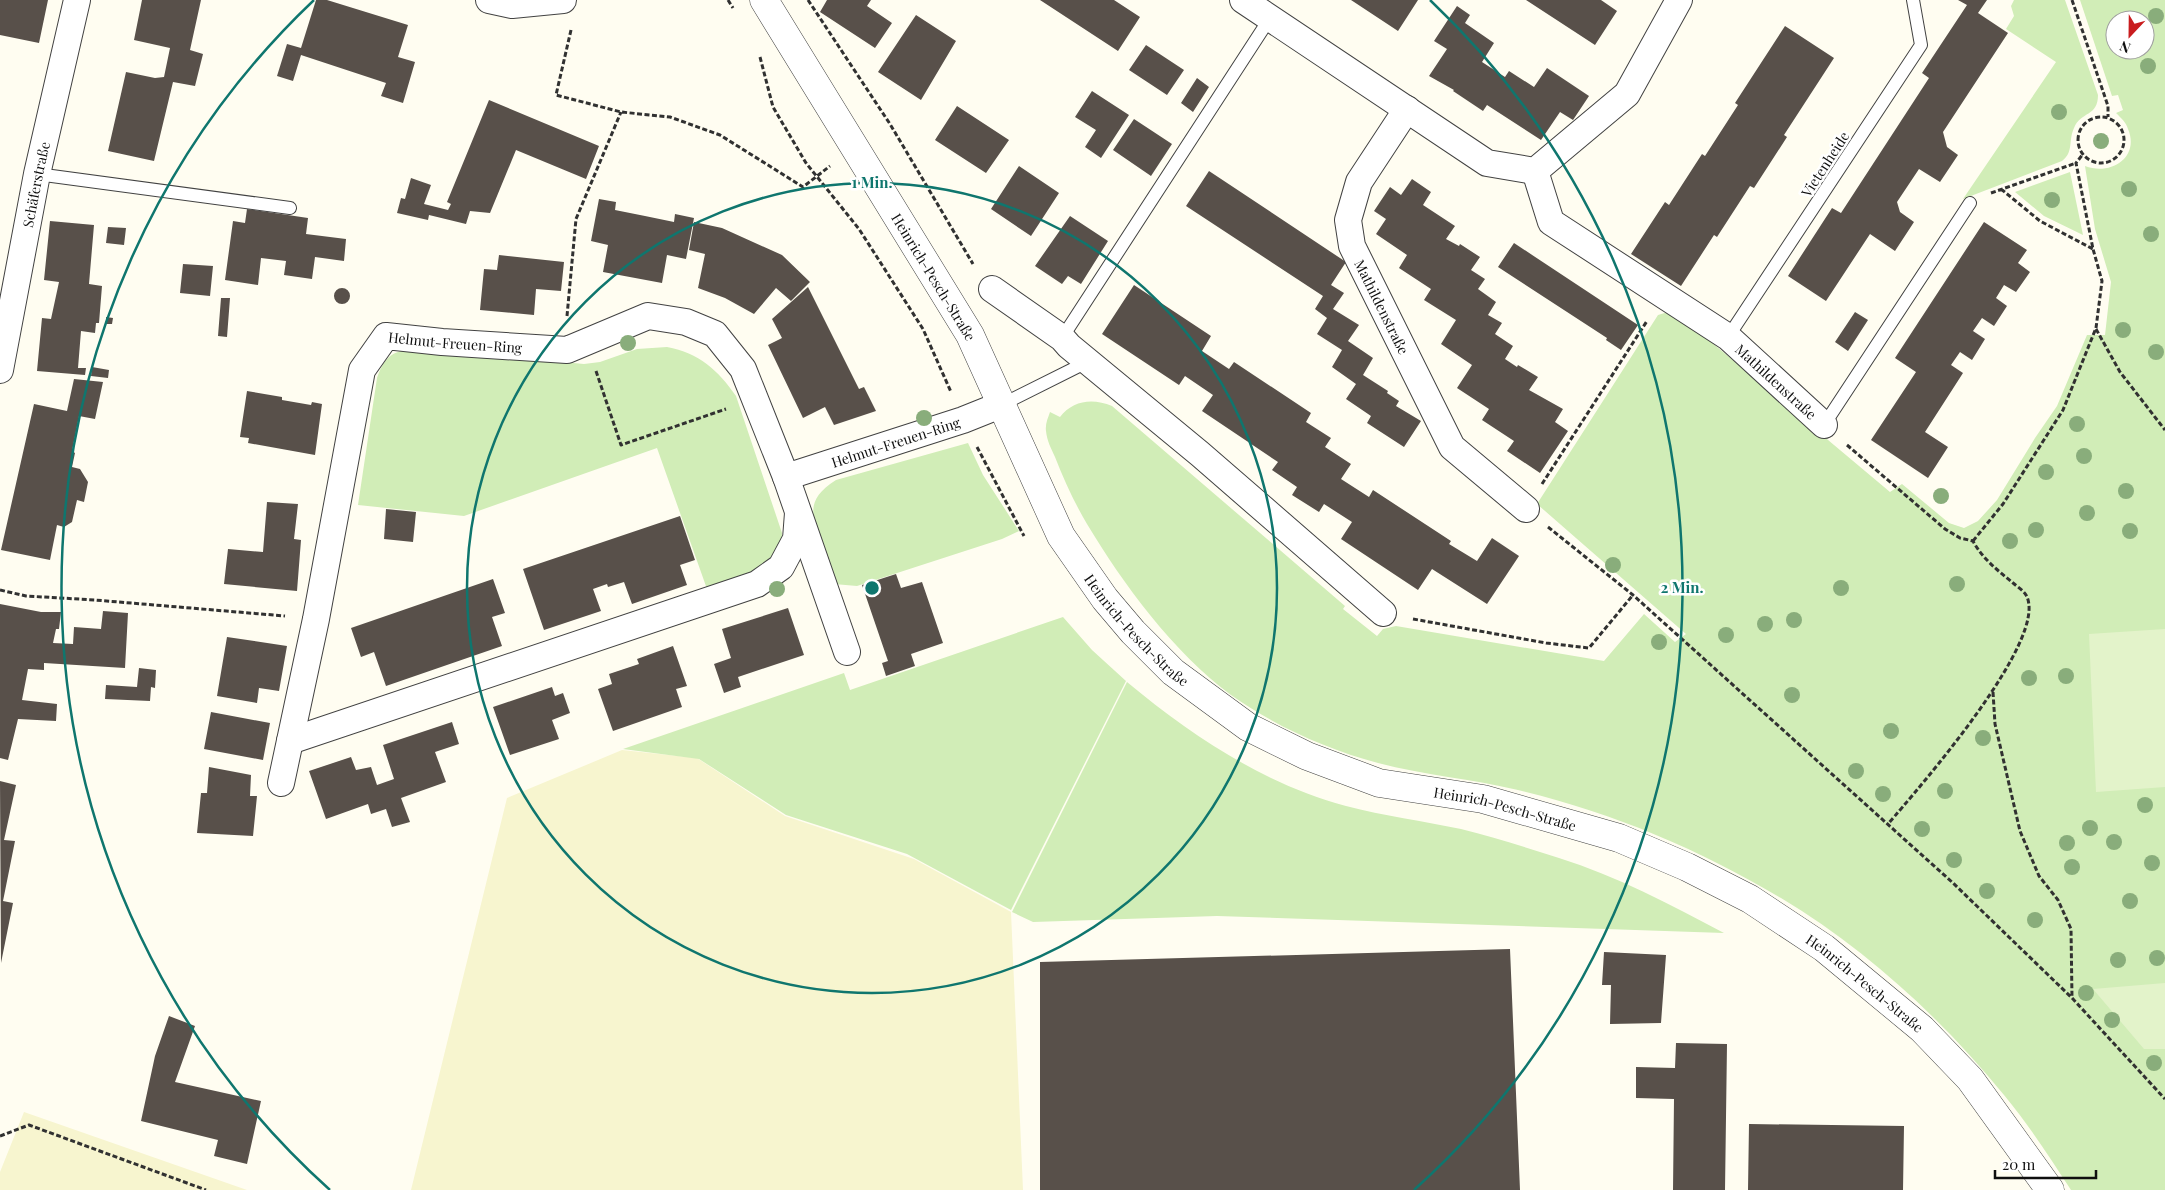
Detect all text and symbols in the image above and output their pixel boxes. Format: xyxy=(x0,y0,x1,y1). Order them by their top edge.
north arrow xyxy=(2105,10,2155,60)
text: N xyxy=(2117,37,2133,58)
street label: Vietenheide xyxy=(1796,128,1853,201)
street label: Schäferstraße xyxy=(18,140,54,229)
text: 1 Min. xyxy=(851,172,893,192)
street label: Heinrich-Pesch-Straße xyxy=(888,209,981,343)
street label: Mathildenstraße xyxy=(1351,256,1414,357)
street label: Helmut-Freuen-Ring xyxy=(387,327,523,357)
street label: Mathildenstraße xyxy=(1732,339,1821,423)
street label: Helmut-Freuen-Ring xyxy=(829,412,963,471)
street label: Heinrich-Pesch-Straße xyxy=(1081,570,1193,690)
text: 2 Min. xyxy=(1660,577,1704,597)
centre of rings xyxy=(863,579,881,597)
street label: Heinrich-Pesch-Straße xyxy=(1432,782,1579,835)
street label: Heinrich-Pesch-Straße xyxy=(1802,929,1928,1036)
scale bar xyxy=(1995,1148,2096,1180)
text: 20 m xyxy=(2002,1154,2036,1174)

